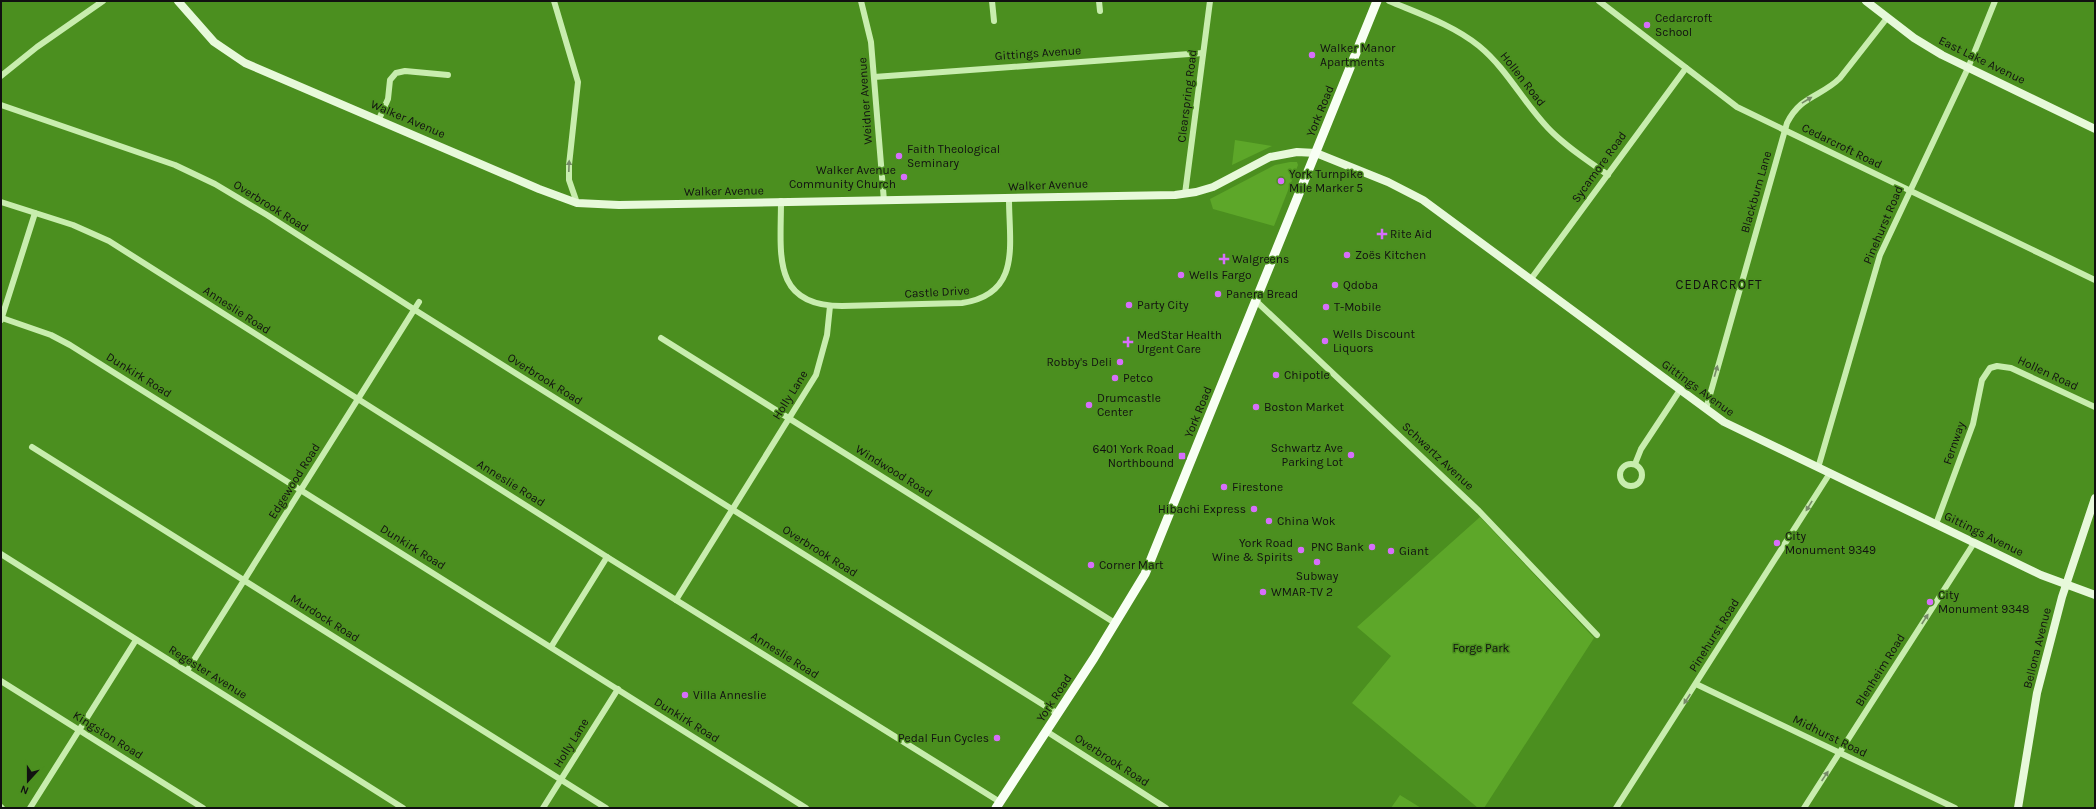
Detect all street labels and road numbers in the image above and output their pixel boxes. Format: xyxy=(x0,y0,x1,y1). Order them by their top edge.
street label: East Lake Avenue xyxy=(1936,33,2028,87)
street label: Gittings Avenue xyxy=(994,43,1082,63)
street label: Clearspring Road xyxy=(1174,49,1200,143)
street label: Hollen Road xyxy=(1497,49,1549,109)
street label: Weidner Avenue xyxy=(855,57,875,145)
street label: York Road xyxy=(1303,83,1337,139)
street label: Walker Avenue xyxy=(368,97,448,141)
street label: Cedarcroft Road xyxy=(1799,120,1885,172)
street label: Sycamore Road xyxy=(1569,129,1629,205)
street label: Blackburn Lane xyxy=(1738,149,1774,235)
street label: Overbrook Road xyxy=(231,177,311,235)
street label: Walker Avenue xyxy=(1008,177,1088,193)
street label: Walker Avenue xyxy=(684,183,764,199)
street label: Pinehurst Road xyxy=(1860,184,1906,266)
street label: Anneslie Road xyxy=(201,283,273,337)
street label: Castle Drive xyxy=(904,283,970,301)
street label: Dunkirk Road xyxy=(104,349,174,401)
street label: Overbrook Road xyxy=(505,350,585,408)
street label: Hollen Road xyxy=(2016,353,2080,393)
street label: Gittings Avenue xyxy=(1659,357,1737,419)
street label: Holly Lane xyxy=(769,368,811,422)
street label: York Road xyxy=(1181,384,1215,440)
street label: Schwartz Avenue xyxy=(1399,419,1477,493)
street label: Fernway xyxy=(1940,419,1968,466)
street label: Edgewood Road xyxy=(265,441,323,521)
street label: Windwood Road xyxy=(853,442,935,500)
street label: Anneslie Road xyxy=(474,457,548,509)
street label: Gittings Avenue xyxy=(1942,509,2026,559)
street label: Dunkirk Road xyxy=(378,521,448,573)
street label: Overbrook Road xyxy=(780,522,860,580)
street label: Murdock Road xyxy=(288,591,362,645)
street label: Pinehurst Road xyxy=(1686,596,1742,674)
street label: Bellona Avenue xyxy=(2020,606,2054,690)
street label: Anneslie Road xyxy=(748,629,822,681)
street label: Blenheim Road xyxy=(1852,631,1908,709)
street label: Regester Avenue xyxy=(166,642,250,702)
street label: York Road xyxy=(1033,672,1075,724)
street label: Dunkirk Road xyxy=(652,694,722,746)
street label: Kingston Road xyxy=(70,708,146,762)
street label: Midhurst Road xyxy=(1791,712,1869,760)
street label: Holly Lane xyxy=(550,716,592,770)
street label: Overbrook Road xyxy=(1072,731,1152,789)

